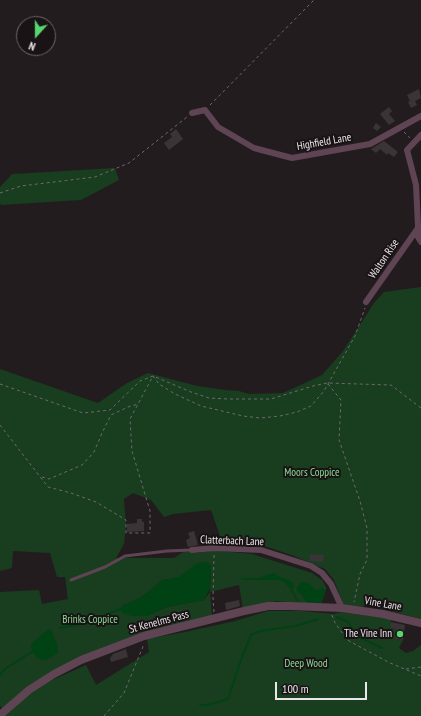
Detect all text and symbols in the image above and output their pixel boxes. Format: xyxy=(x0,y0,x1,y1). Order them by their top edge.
north arrow xyxy=(16,16,56,56)
text: N xyxy=(27,39,37,54)
street label: Highfield Lane xyxy=(296,131,352,153)
street label: Walton Rise xyxy=(366,237,402,281)
park label: Moors Coppice xyxy=(284,466,340,480)
street label: Clatterbach Lane xyxy=(200,533,264,549)
street label: Vine Lane xyxy=(363,594,403,614)
street label: St Kenelms Pass xyxy=(128,608,190,636)
park label: Brinks Coppice xyxy=(62,613,118,627)
place label: The Vine Inn xyxy=(344,627,392,641)
marker: The Vine Inn xyxy=(395,629,405,639)
park label: Deep Wood xyxy=(284,657,328,671)
scale bar xyxy=(277,674,369,700)
text: 100 m xyxy=(282,681,309,696)

